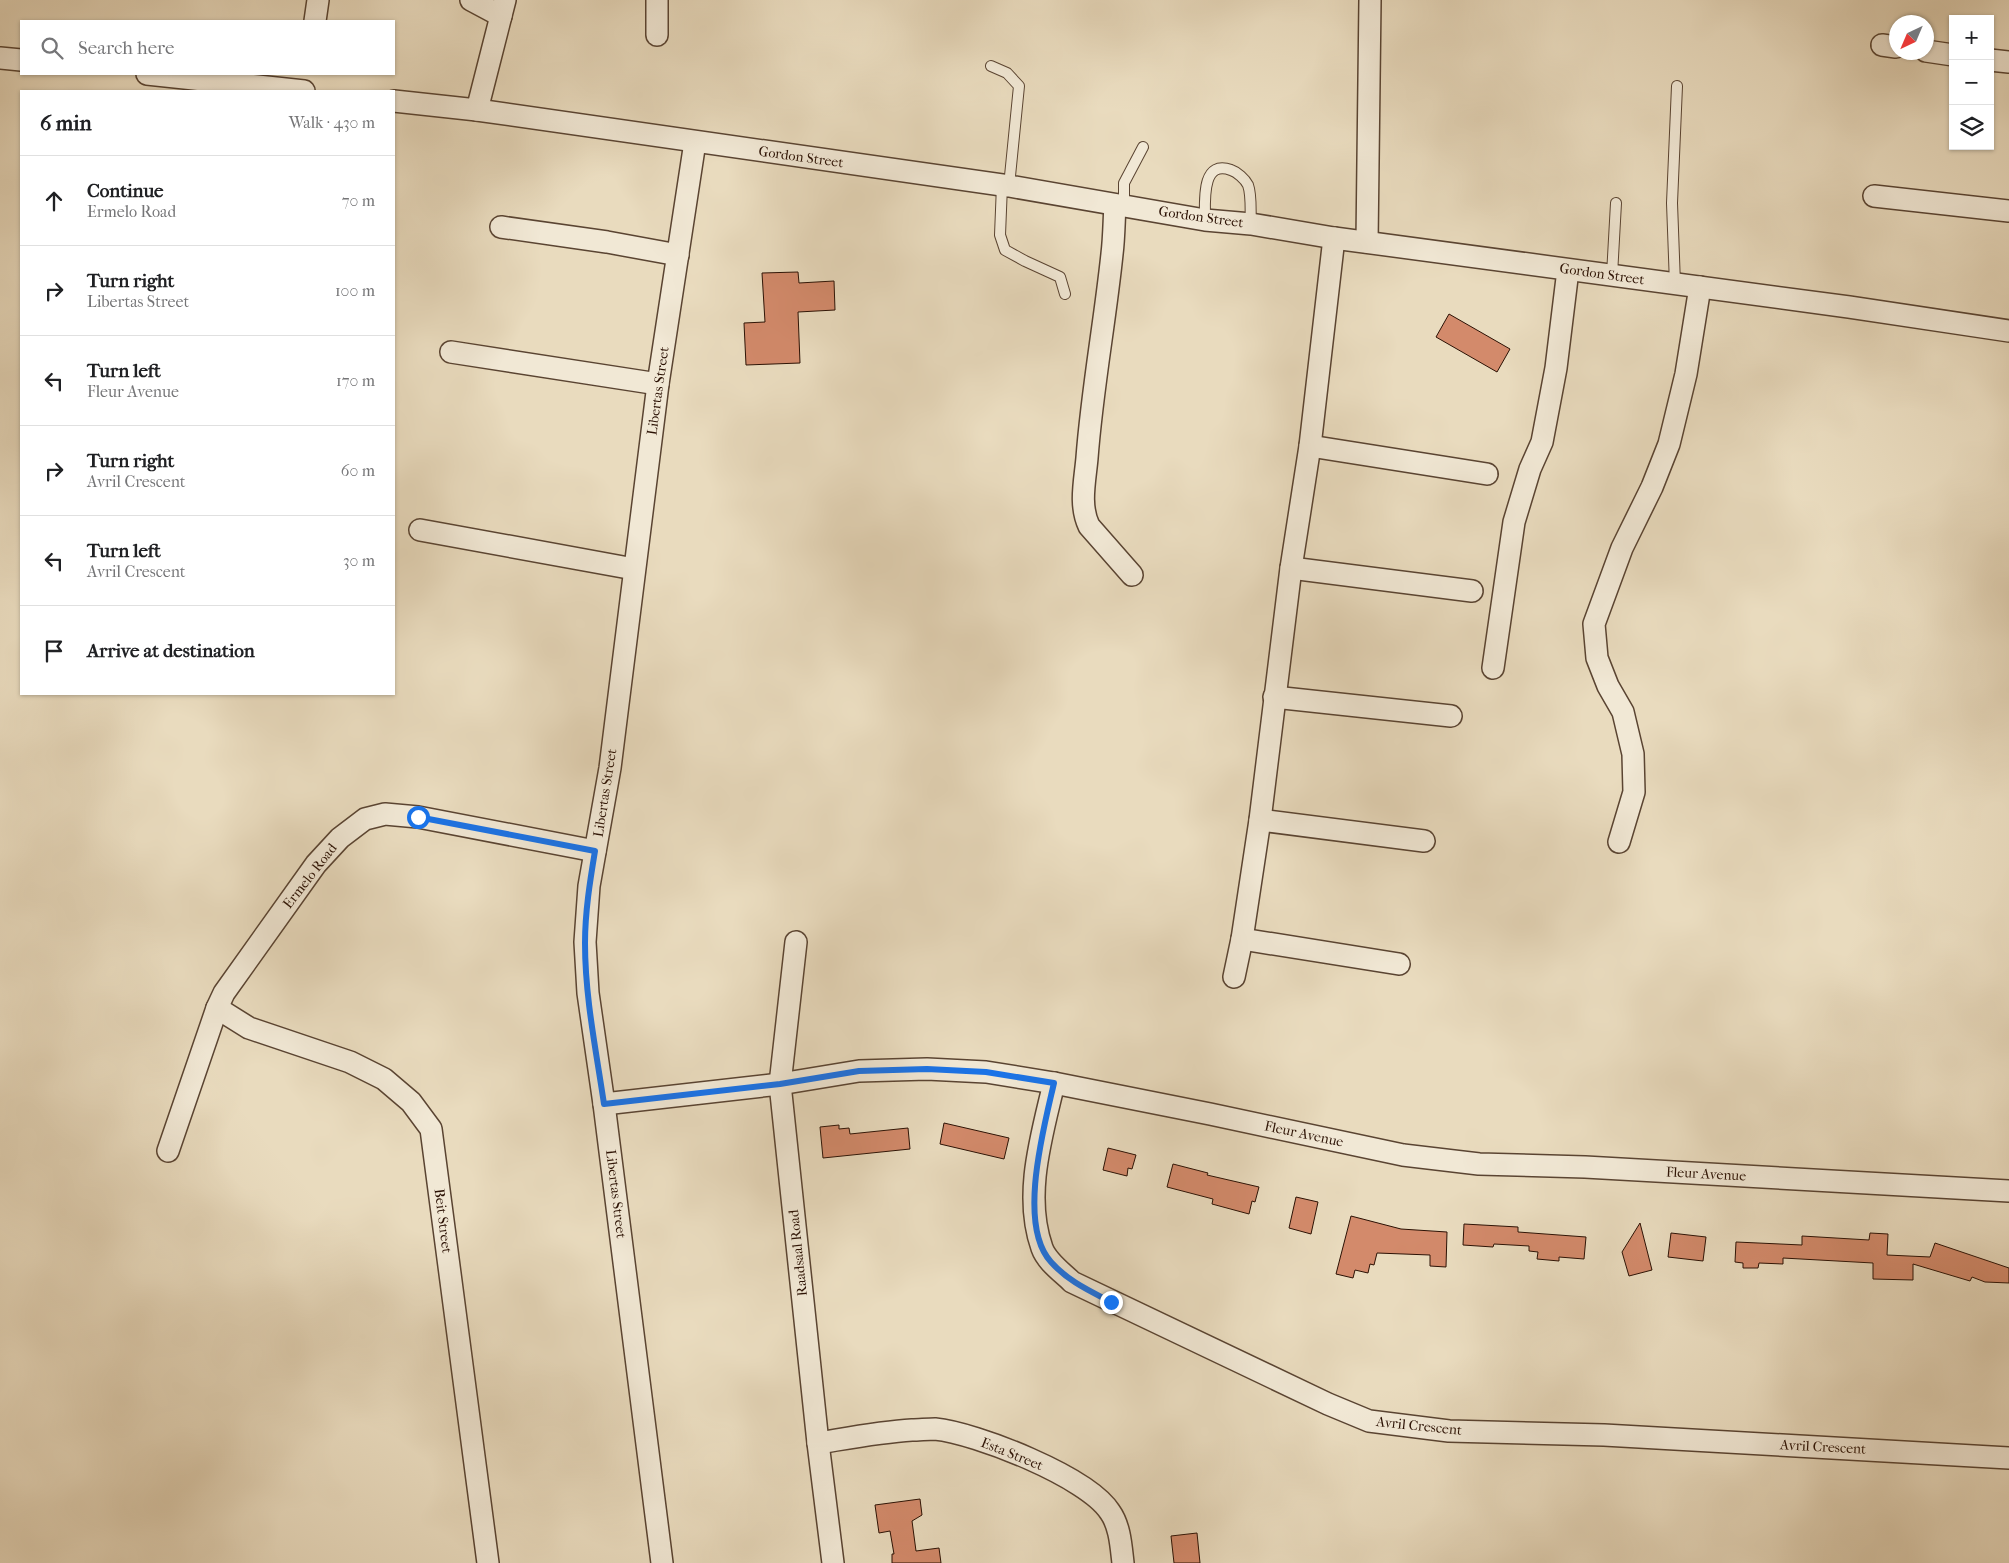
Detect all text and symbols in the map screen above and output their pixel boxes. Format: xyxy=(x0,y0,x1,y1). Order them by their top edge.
north arrow xyxy=(1889,15,1934,60)
map controls xyxy=(1949,15,1994,150)
button: + xyxy=(1949,15,1994,60)
search box xyxy=(20,20,395,75)
icon: search xyxy=(38,34,66,62)
text: Search here xyxy=(78,37,174,59)
button: − xyxy=(1949,60,1994,105)
button: layers xyxy=(1949,105,1994,150)
text: 6 min xyxy=(40,111,92,135)
text: Walk · 430 m xyxy=(289,113,375,132)
street label: Gordon Street xyxy=(758,143,844,171)
text: Continue xyxy=(87,180,163,202)
icon: ahead xyxy=(40,187,68,215)
text: 70 m xyxy=(342,191,375,210)
text: Ermelo Road xyxy=(87,202,176,221)
street label: Gordon Street xyxy=(1158,203,1244,231)
street label: Gordon Street xyxy=(1559,260,1645,288)
text: Turn right xyxy=(87,270,174,292)
icon: right xyxy=(40,277,68,305)
text: 100 m xyxy=(335,281,375,300)
text: Libertas Street xyxy=(87,292,189,311)
street label: Libertas Street xyxy=(643,346,673,436)
text: Turn left xyxy=(87,360,161,382)
icon: left xyxy=(40,367,68,395)
text: 170 m xyxy=(336,371,375,390)
text: Fleur Avenue xyxy=(87,382,179,401)
text: Turn right xyxy=(87,450,174,472)
icon: right xyxy=(40,457,68,485)
text: 60 m xyxy=(341,461,375,480)
text: Avril Crescent xyxy=(87,472,186,491)
text: Turn left xyxy=(87,540,161,562)
icon: left xyxy=(40,547,68,575)
text: 30 m xyxy=(343,551,375,570)
text: Avril Crescent xyxy=(87,562,186,581)
icon: arrive xyxy=(40,637,68,665)
text: Arrive at destination xyxy=(87,640,255,662)
street label: Libertas Street xyxy=(590,748,620,838)
route start xyxy=(407,806,430,829)
street label: Ermelo Road xyxy=(279,840,341,912)
street label: Fleur Avenue xyxy=(1263,1117,1345,1151)
street label: Libertas Street xyxy=(602,1149,630,1239)
street label: Fleur Avenue xyxy=(1665,1163,1747,1185)
street label: Beit Street xyxy=(431,1188,455,1254)
street label: Raadsaal Road xyxy=(785,1208,811,1297)
route end xyxy=(1100,1291,1123,1314)
street label: Avril Crescent xyxy=(1374,1413,1463,1439)
street label: Esta Street xyxy=(979,1434,1045,1474)
street label: Avril Crescent xyxy=(1778,1436,1867,1458)

